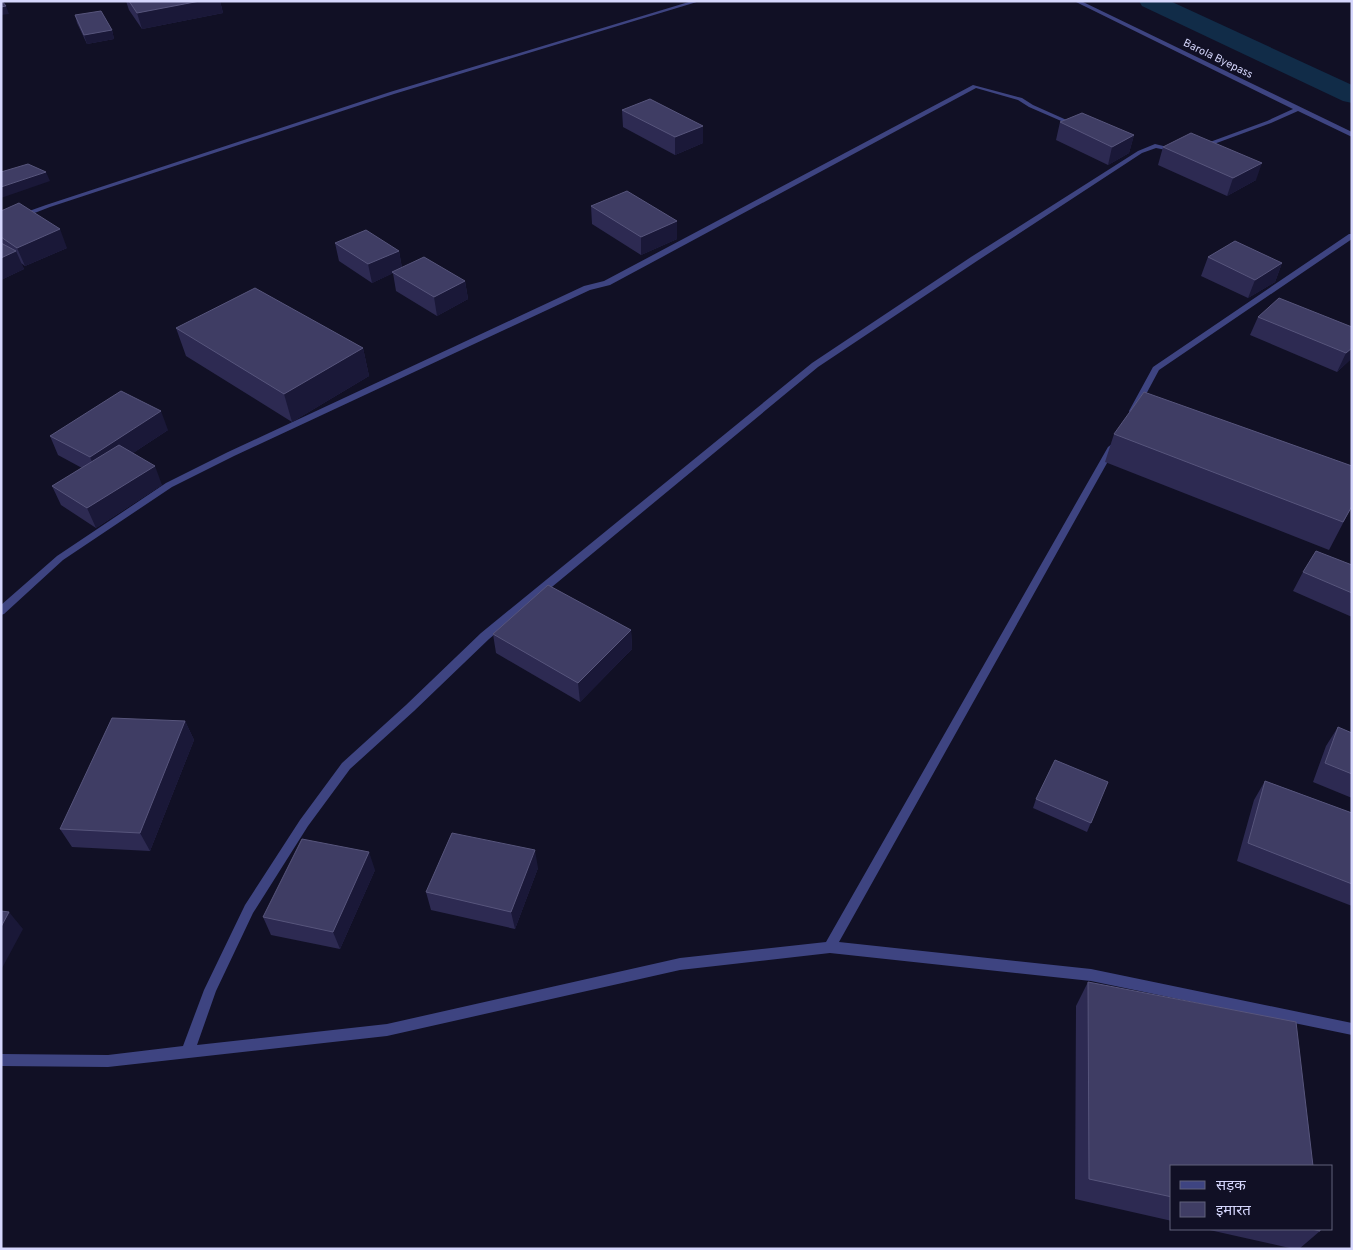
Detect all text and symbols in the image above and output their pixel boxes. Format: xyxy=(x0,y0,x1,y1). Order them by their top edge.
street label: Barola Byepass xyxy=(1181,36,1255,82)
legend xyxy=(1170,1165,1333,1230)
text: सड़क xyxy=(1216,1177,1246,1196)
text: इमारत xyxy=(1216,1202,1251,1221)

